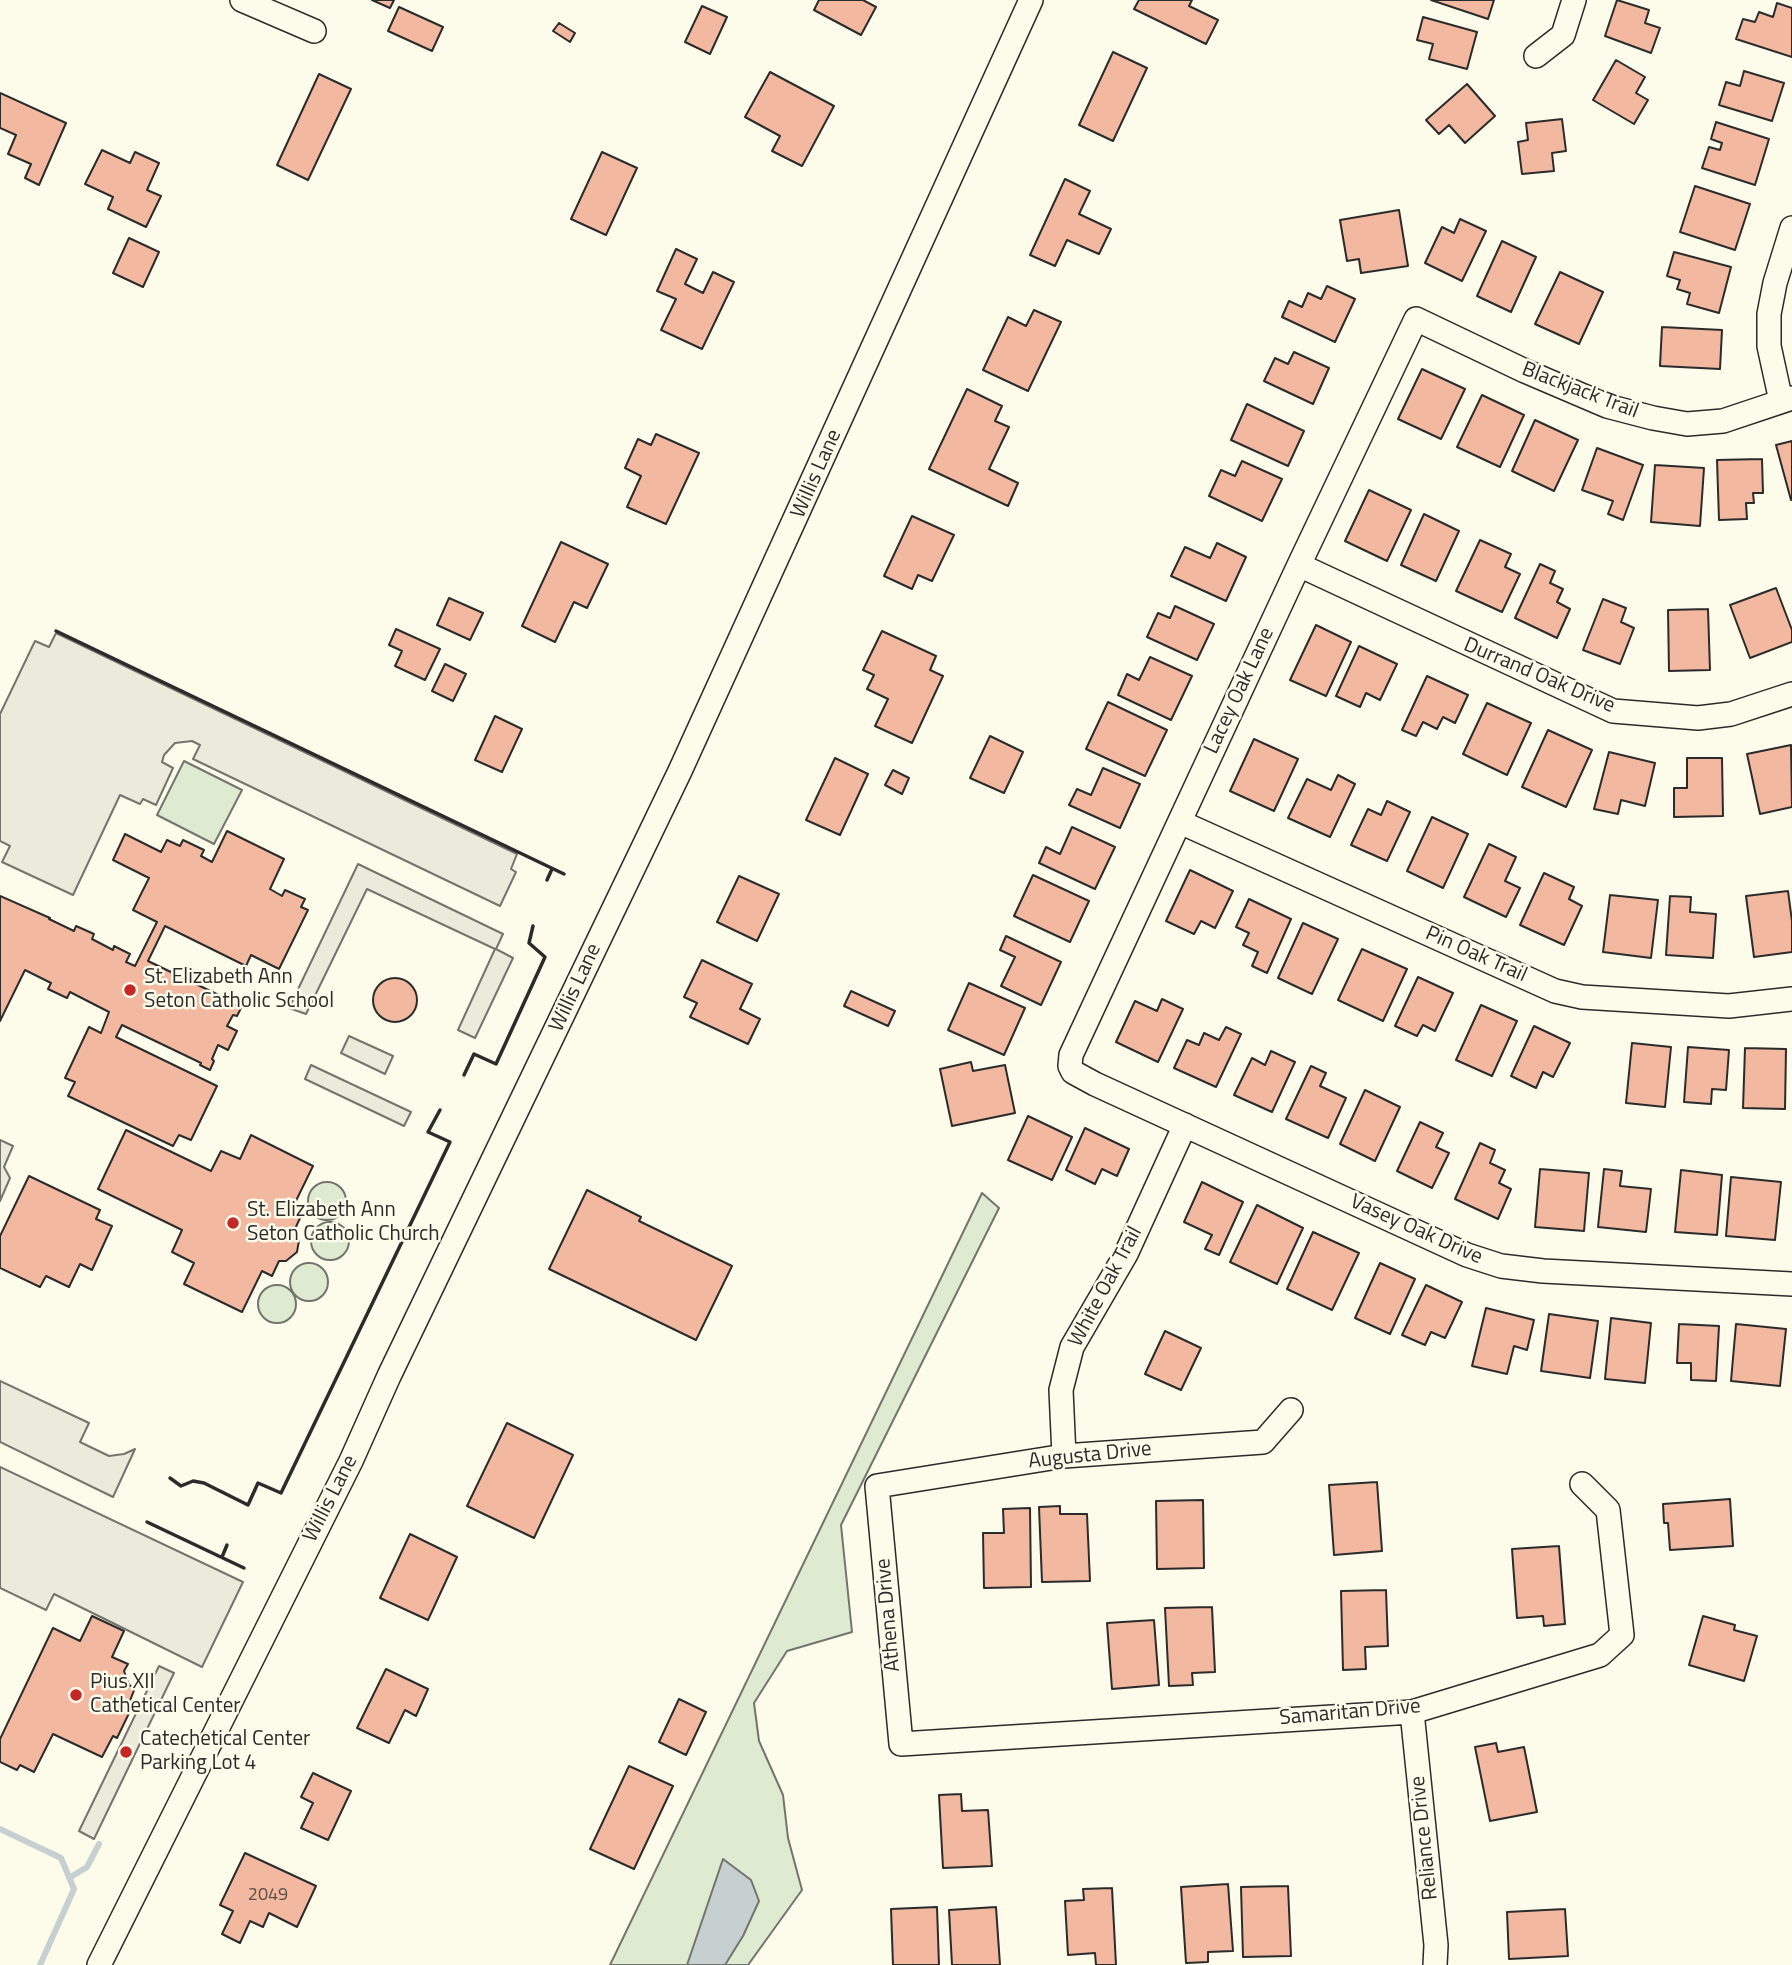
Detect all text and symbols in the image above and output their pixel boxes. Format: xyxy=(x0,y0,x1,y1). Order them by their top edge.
street label: Blackjack Trail xyxy=(1518,357,1642,425)
street label: Willis Lane xyxy=(786,426,848,522)
street label: Lacey Oak Lane xyxy=(1200,624,1280,758)
street label: Durrand Oak Drive xyxy=(1460,633,1618,719)
street label: Pin Oak Trail xyxy=(1421,921,1531,989)
street label: Willis Lane xyxy=(545,940,607,1036)
place label: St. Elizabeth Ann Seton Catholic School xyxy=(144,965,334,1015)
marker: St. Elizabeth Ann Seton Catholic School xyxy=(122,982,138,998)
street label: Vasey Oak Drive xyxy=(1346,1190,1486,1270)
place label: St. Elizabeth Ann Seton Catholic Church xyxy=(247,1198,440,1248)
marker: St. Elizabeth Ann Seton Catholic Church xyxy=(225,1215,241,1231)
street label: White Oak Trail xyxy=(1064,1223,1148,1351)
street label: Augusta Drive xyxy=(1027,1437,1153,1475)
street label: Willis Lane xyxy=(298,1451,364,1547)
street label: Athena Drive xyxy=(871,1557,907,1673)
place label: Pius XII Cathetical Center xyxy=(90,1670,241,1720)
marker: Pius XII Cathetical Center xyxy=(68,1687,84,1703)
street label: Samaritan Drive xyxy=(1278,1694,1422,1732)
place label: Catechetical Center Parking Lot 4 xyxy=(140,1727,310,1777)
marker: Catechetical Center Parking Lot 4 xyxy=(118,1744,134,1760)
street label: Reliance Drive xyxy=(1406,1775,1444,1901)
house number: 2049 xyxy=(248,1885,288,1907)

